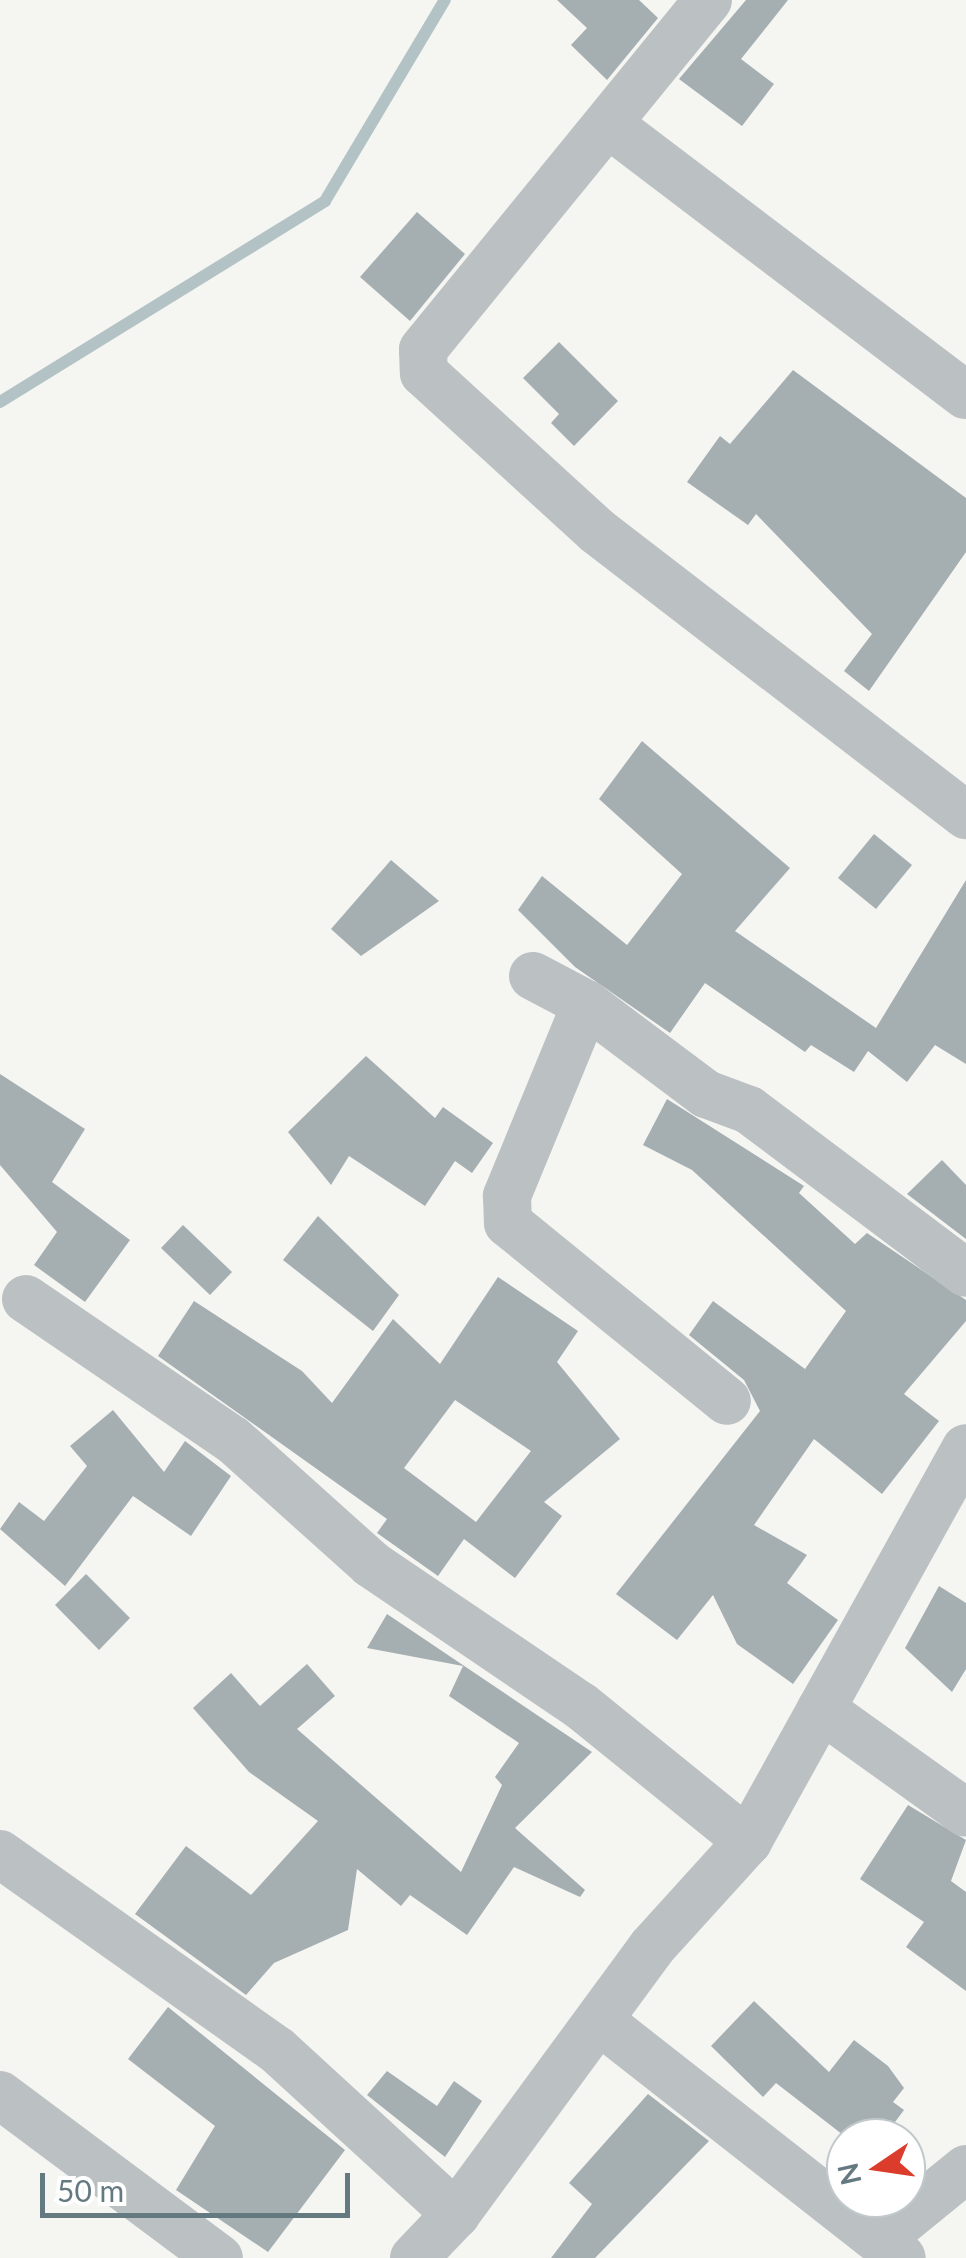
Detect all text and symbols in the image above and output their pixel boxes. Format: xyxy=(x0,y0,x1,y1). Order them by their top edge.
north arrow xyxy=(826,2118,926,2218)
scale bar xyxy=(45,2153,355,2215)
text: N xyxy=(830,2160,868,2189)
text: 50 m xyxy=(57,2172,124,2208)

